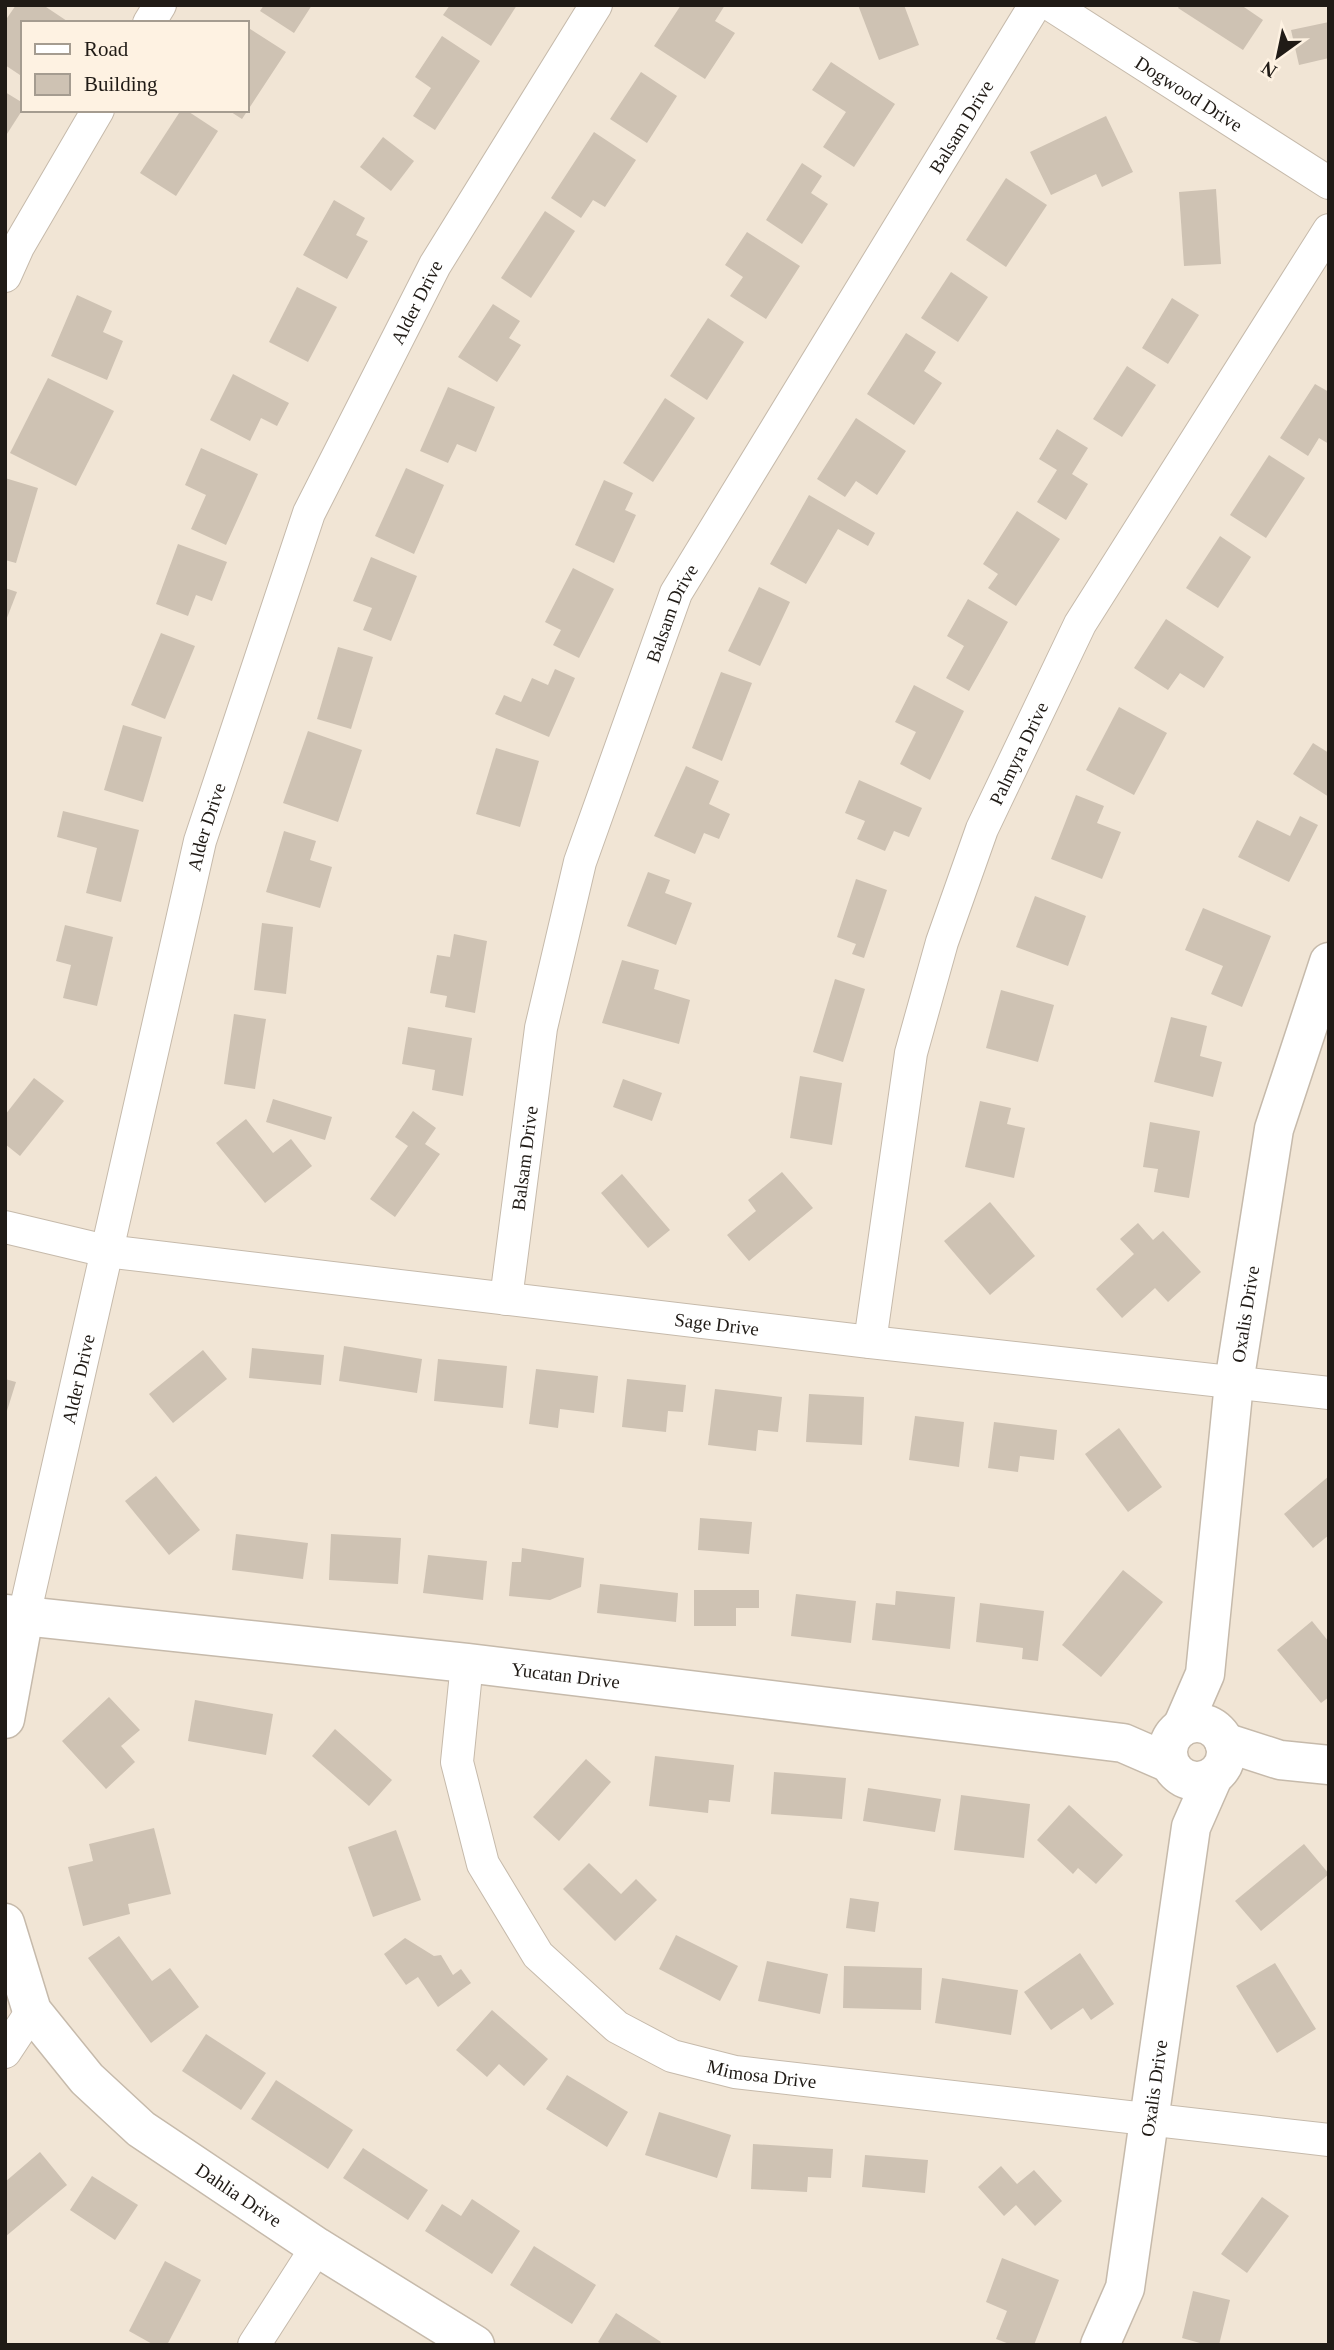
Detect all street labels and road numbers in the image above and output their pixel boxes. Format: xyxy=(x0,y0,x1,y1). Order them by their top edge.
street label: Dogwood Drive xyxy=(1132,51,1247,135)
street label: Balsam Drive xyxy=(925,76,997,177)
street label: Alder Drive xyxy=(386,257,446,347)
street label: Balsam Drive xyxy=(642,560,702,665)
street label: Palmyra Drive xyxy=(985,698,1052,808)
street label: Alder Drive xyxy=(183,780,229,873)
street label: Balsam Drive xyxy=(507,1105,541,1212)
street label: Oxalis Drive xyxy=(1227,1264,1263,1364)
street label: Sage Drive xyxy=(673,1308,760,1339)
street label: Alder Drive xyxy=(57,1332,98,1426)
street label: Yucatan Drive xyxy=(510,1658,621,1692)
street label: Oxalis Drive xyxy=(1136,2038,1171,2138)
street label: Mimosa Drive xyxy=(705,2055,818,2092)
street label: Dahlia Drive xyxy=(192,2158,286,2231)

